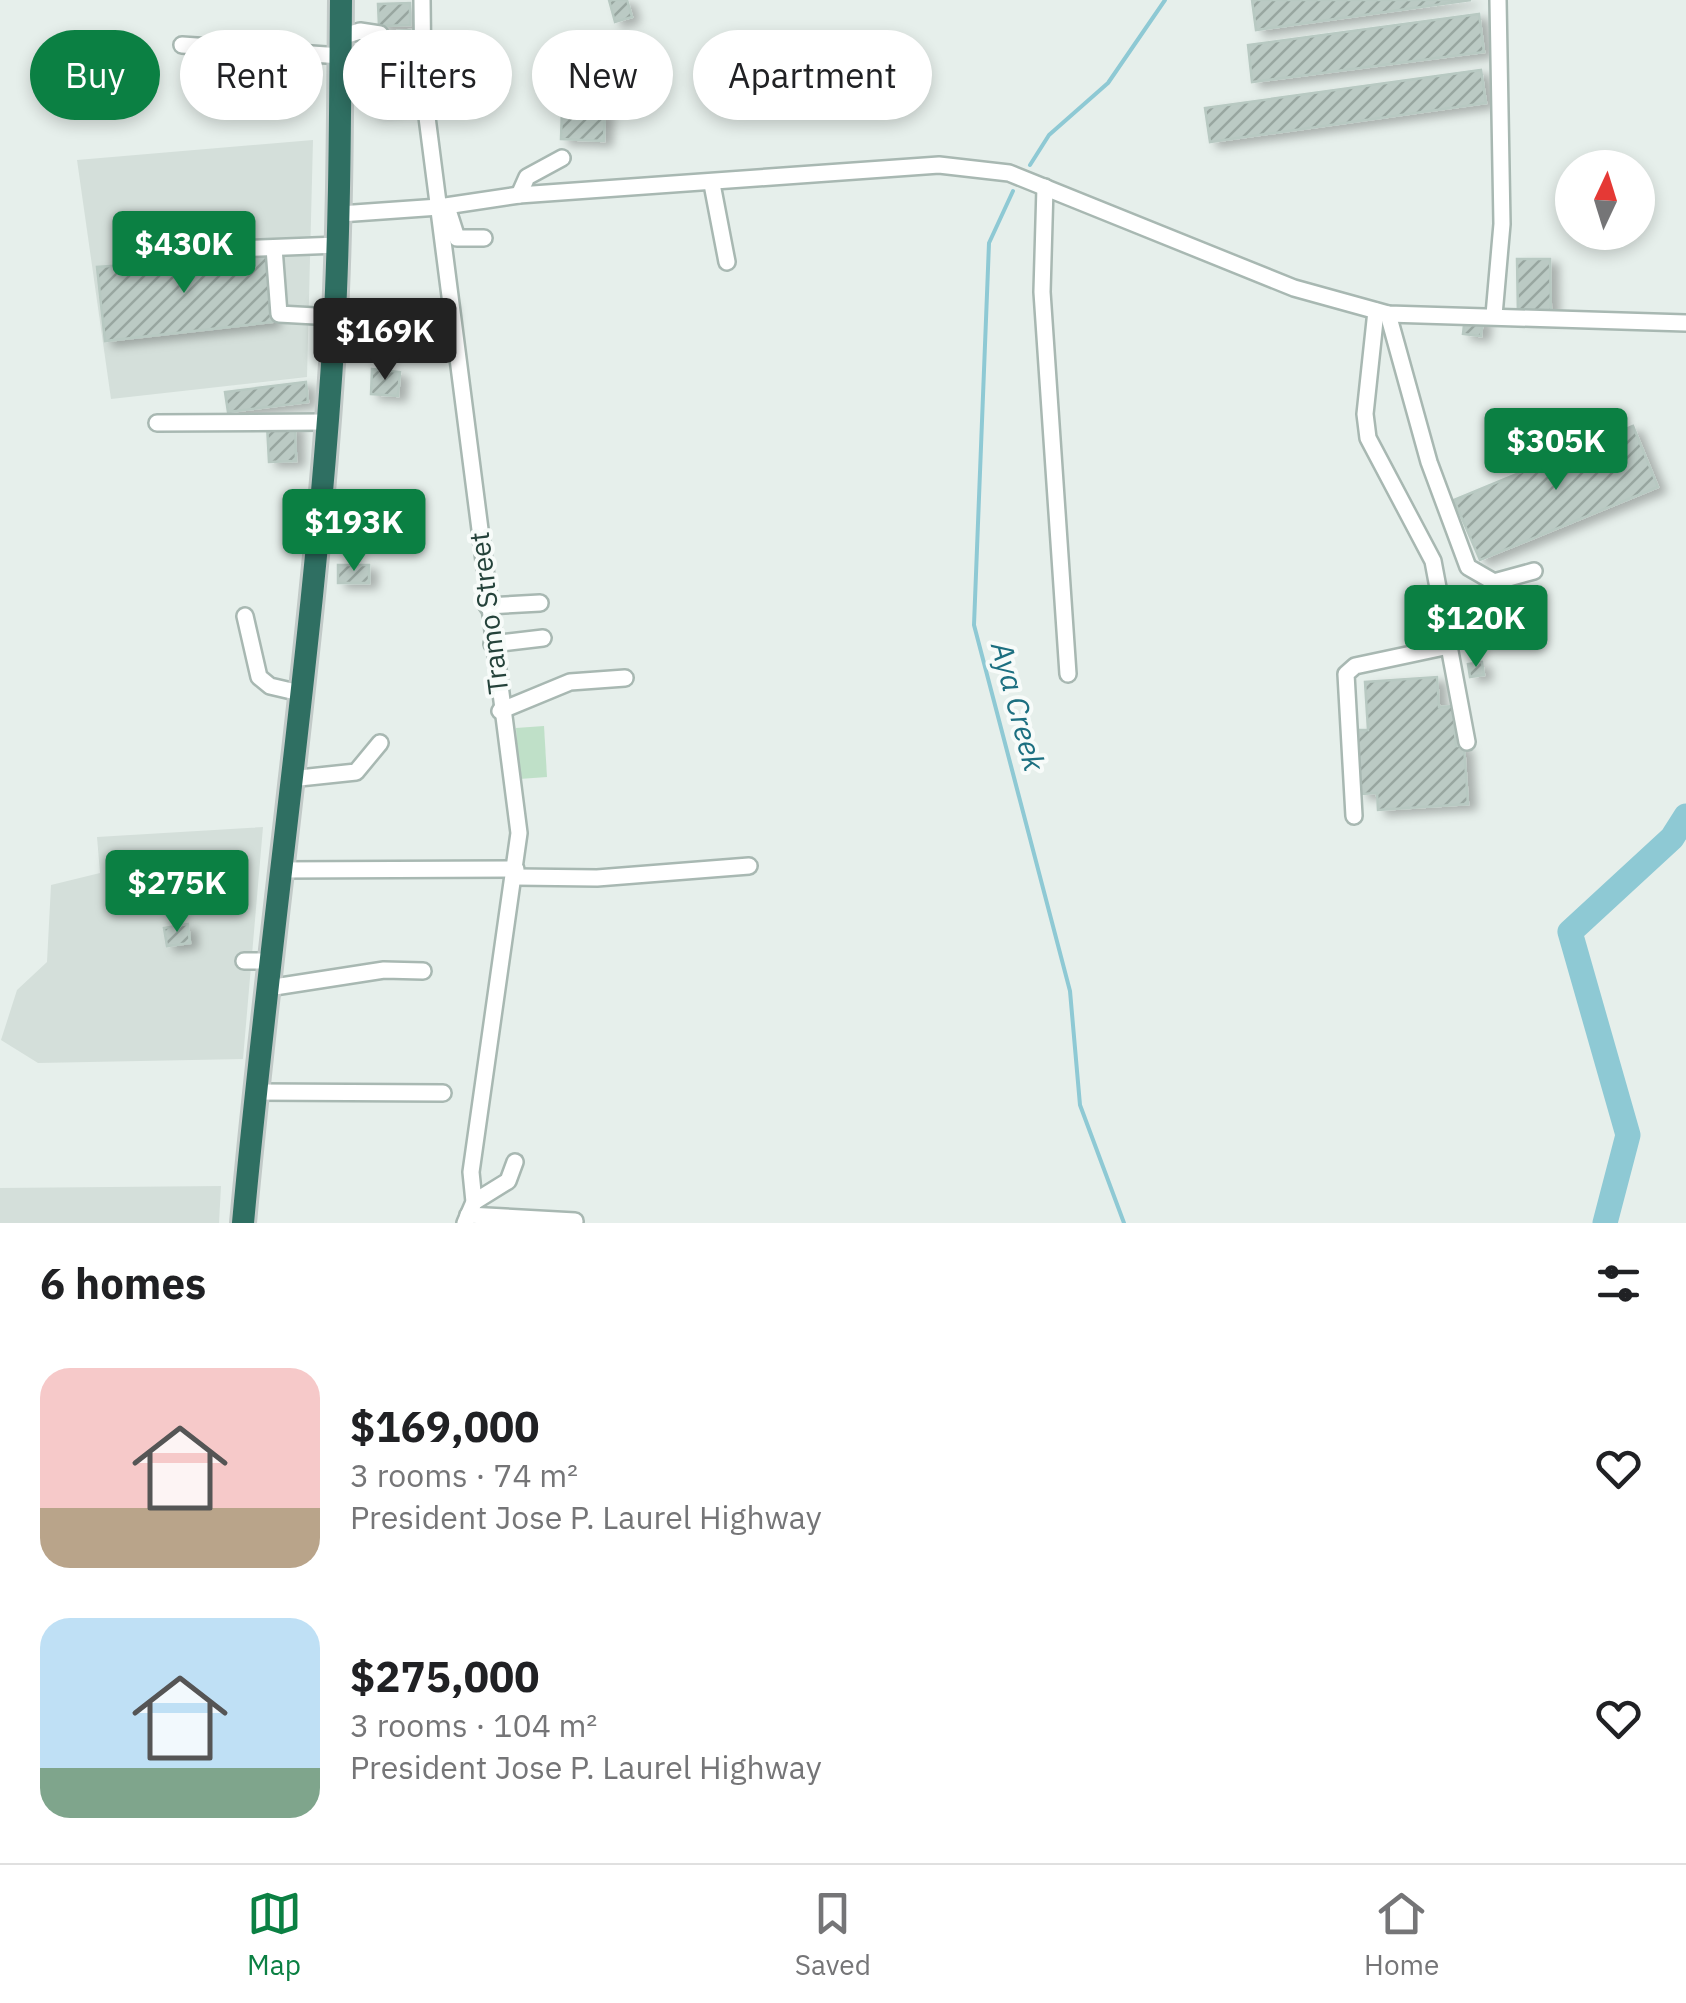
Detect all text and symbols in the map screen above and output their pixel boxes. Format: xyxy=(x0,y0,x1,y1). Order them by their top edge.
chip: Buy xyxy=(30,30,160,120)
chip: Rent xyxy=(180,30,323,120)
chip: Filters xyxy=(343,30,512,120)
chip: New xyxy=(532,30,673,120)
chip: Apartment xyxy=(693,30,932,120)
north arrow xyxy=(1555,150,1655,250)
map controls xyxy=(1555,150,1655,250)
pin: $430K xyxy=(114,211,254,296)
text: $430K xyxy=(134,222,234,264)
pin: $169K xyxy=(315,298,455,383)
text: $169K xyxy=(335,309,435,351)
pin: $305K xyxy=(1486,408,1626,493)
text: $305K xyxy=(1506,419,1606,461)
pin: $193K xyxy=(284,489,424,574)
text: $193K xyxy=(304,500,404,542)
street label: Tramo Street xyxy=(460,530,516,696)
pin: $120K xyxy=(1406,585,1546,670)
text: $120K xyxy=(1426,596,1526,638)
water label: Aya Creek xyxy=(983,636,1055,775)
pin: $275K xyxy=(107,850,247,935)
text: $275K xyxy=(127,861,227,903)
text: 6 homes xyxy=(40,1256,206,1311)
icon: filters xyxy=(1591,1256,1646,1311)
text: $169,000 xyxy=(350,1399,539,1454)
icon: home xyxy=(120,1408,240,1528)
icon: heart xyxy=(1591,1441,1646,1496)
text: 3 rooms · 74 m² xyxy=(350,1454,578,1496)
text: President Jose P. Laurel Highway xyxy=(350,1496,822,1538)
text: $275,000 xyxy=(350,1649,539,1704)
icon: home xyxy=(120,1658,240,1778)
icon: heart xyxy=(1591,1691,1646,1746)
text: 3 rooms · 104 m² xyxy=(350,1704,597,1746)
text: President Jose P. Laurel Highway xyxy=(350,1746,822,1788)
tab: Map xyxy=(247,1886,302,1983)
tab: Saved xyxy=(795,1886,871,1983)
tab: Home xyxy=(1364,1886,1439,1983)

